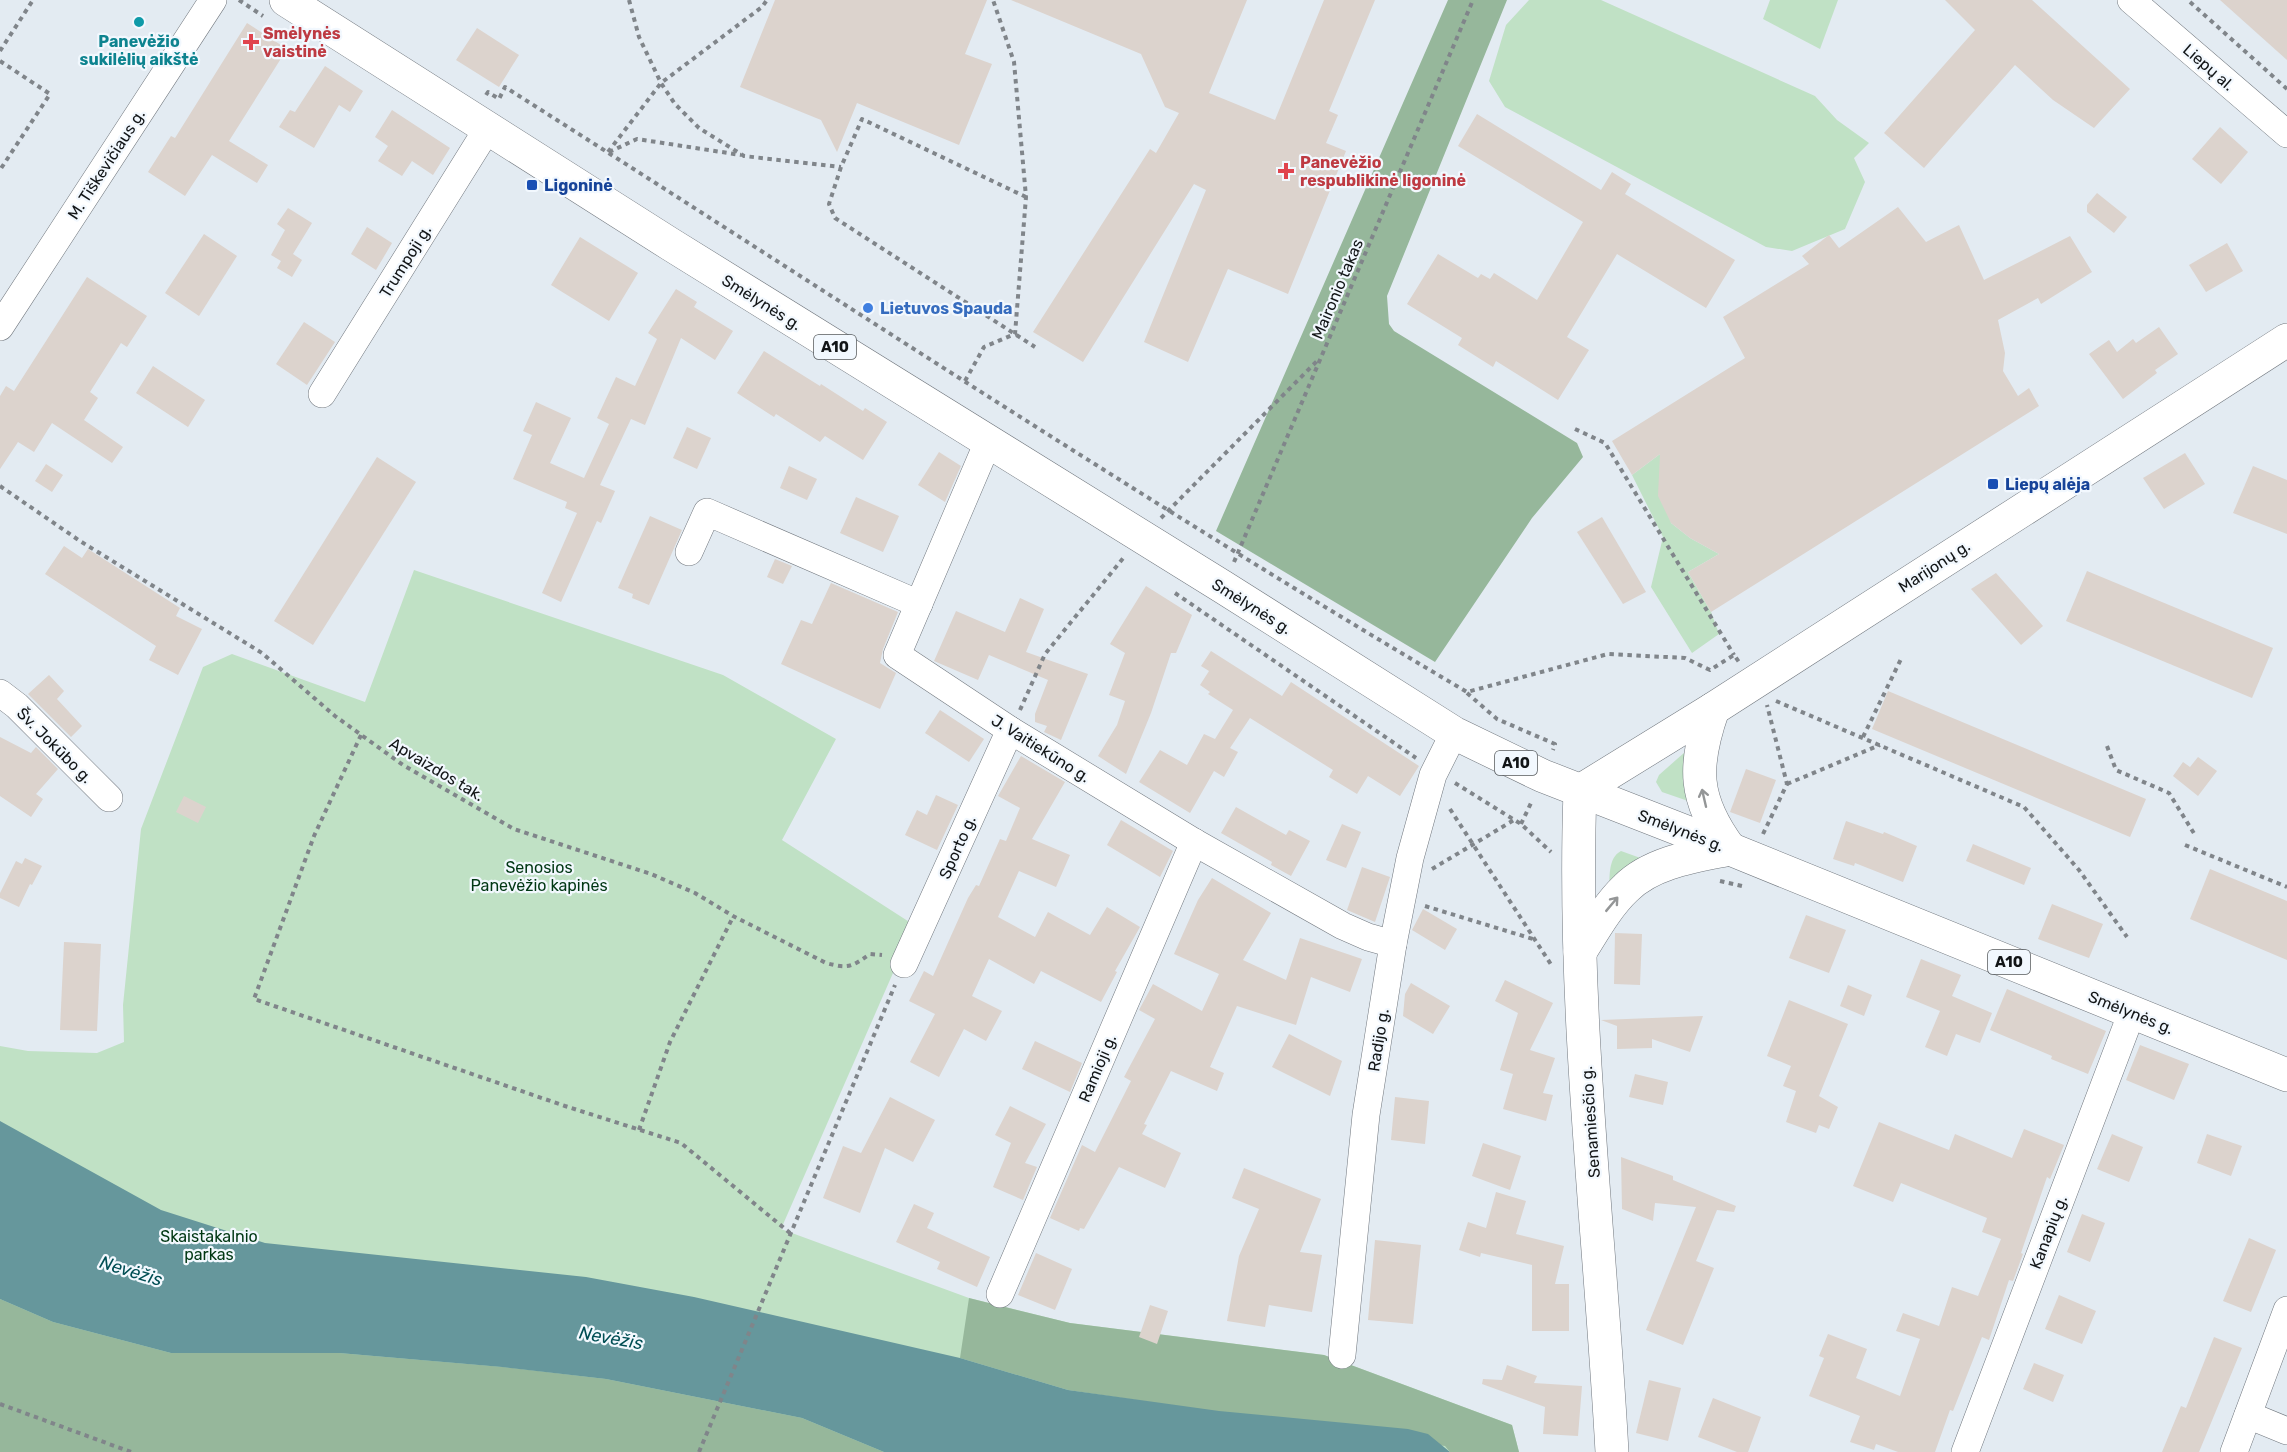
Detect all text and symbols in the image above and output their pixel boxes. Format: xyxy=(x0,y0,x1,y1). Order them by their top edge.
marker: Panevėžio sukilėlių aikštė xyxy=(132,15,146,29)
place label: Smėlynės vaistinė xyxy=(263,24,341,61)
place label: Panevėžio sukilėlių aikštė xyxy=(80,32,198,69)
marker: Smėlynės vaistinė xyxy=(244,35,258,49)
street label: Liepų al. xyxy=(2179,40,2238,95)
street label: M. Tiškevičiaus g. xyxy=(64,106,149,223)
place label: Panevėžio respublikinė ligoninė xyxy=(1300,153,1466,190)
marker: Panevėžio respublikinė ligoninė xyxy=(1277,162,1295,180)
place label: Ligoninė xyxy=(544,176,613,195)
marker: Ligoninė xyxy=(525,178,539,192)
street label: Trumpoji g. xyxy=(376,221,435,301)
street label: Maironio takas xyxy=(1308,236,1367,342)
street label: Smėlynės g. xyxy=(718,270,805,334)
place label: Lietuvos Spauda xyxy=(880,299,1013,318)
marker: Lietuvos Spauda xyxy=(861,301,875,315)
road number: A10 xyxy=(814,335,856,359)
place label: Liepų alėja xyxy=(2005,475,2090,494)
marker: Liepų alėja xyxy=(1986,477,2000,491)
street label: Marijonų g. xyxy=(1895,536,1974,597)
street label: Smėlynės g. xyxy=(1208,574,1295,638)
street label: Šv. Jokūbo g. xyxy=(13,703,97,787)
street label: J. Vaitiekūno g. xyxy=(988,710,1094,786)
street label: Apvaizdos tak. xyxy=(386,734,488,805)
road number: A10 xyxy=(1495,751,1537,775)
one-way arrow xyxy=(1698,789,1710,808)
street label: Smėlynės g. xyxy=(1635,805,1726,855)
street label: Sporto g. xyxy=(935,812,980,882)
park label: Senosios Panevėžio kapinės xyxy=(470,858,608,895)
one-way arrow xyxy=(1606,896,1619,912)
road number: A10 xyxy=(1988,950,2030,974)
street label: Smėlynės g. xyxy=(2085,987,2176,1038)
street label: Radijo g. xyxy=(1364,1007,1393,1073)
street label: Ramioji g. xyxy=(1075,1031,1120,1105)
street label: Senamiesčio g. xyxy=(1577,1065,1604,1179)
street label: Kanapių g. xyxy=(2026,1193,2071,1272)
park label: Skaistakalnio parkas xyxy=(160,1227,258,1264)
water label: Nevėžis xyxy=(97,1251,165,1291)
water label: Nevėžis xyxy=(577,1322,645,1354)

